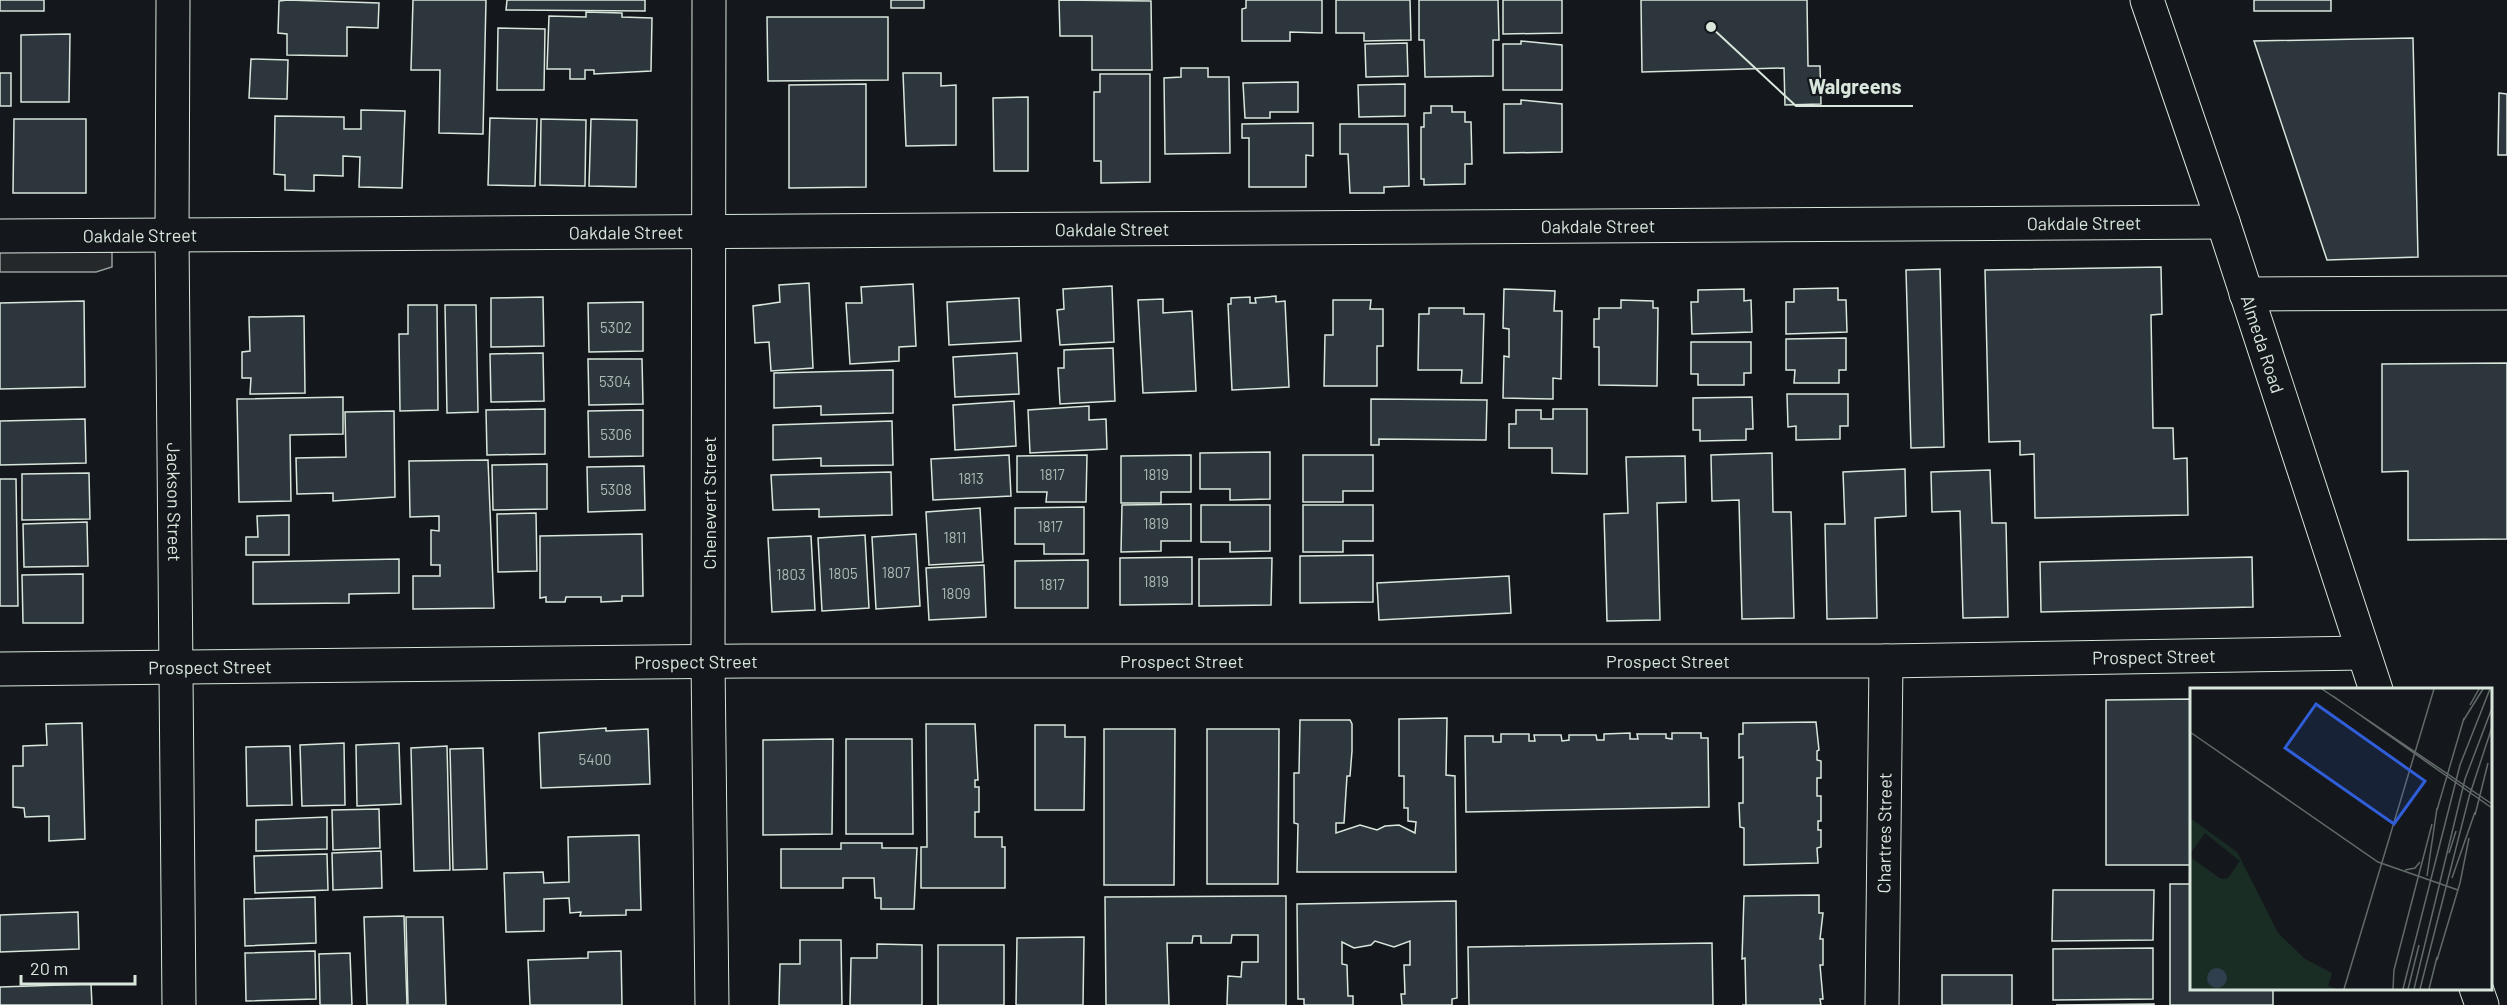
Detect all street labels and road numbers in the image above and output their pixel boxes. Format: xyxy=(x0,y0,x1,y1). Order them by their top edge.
street label: Oakdale Street xyxy=(2027,212,2141,234)
street label: Oakdale Street xyxy=(1541,215,1655,237)
street label: Oakdale Street xyxy=(1055,218,1169,240)
street label: Oakdale Street xyxy=(569,221,683,243)
street label: Oakdale Street xyxy=(83,224,197,246)
street label: Almeda Road xyxy=(2237,292,2289,396)
street label: Chenevert Street xyxy=(698,437,720,569)
street label: Jackson Street xyxy=(163,442,186,562)
street label: Prospect Street xyxy=(2092,644,2216,669)
street label: Prospect Street xyxy=(634,650,758,673)
street label: Prospect Street xyxy=(1120,650,1244,672)
street label: Prospect Street xyxy=(1606,650,1730,672)
street label: Prospect Street xyxy=(148,655,272,678)
street label: Chartres Street xyxy=(1872,773,1896,893)

